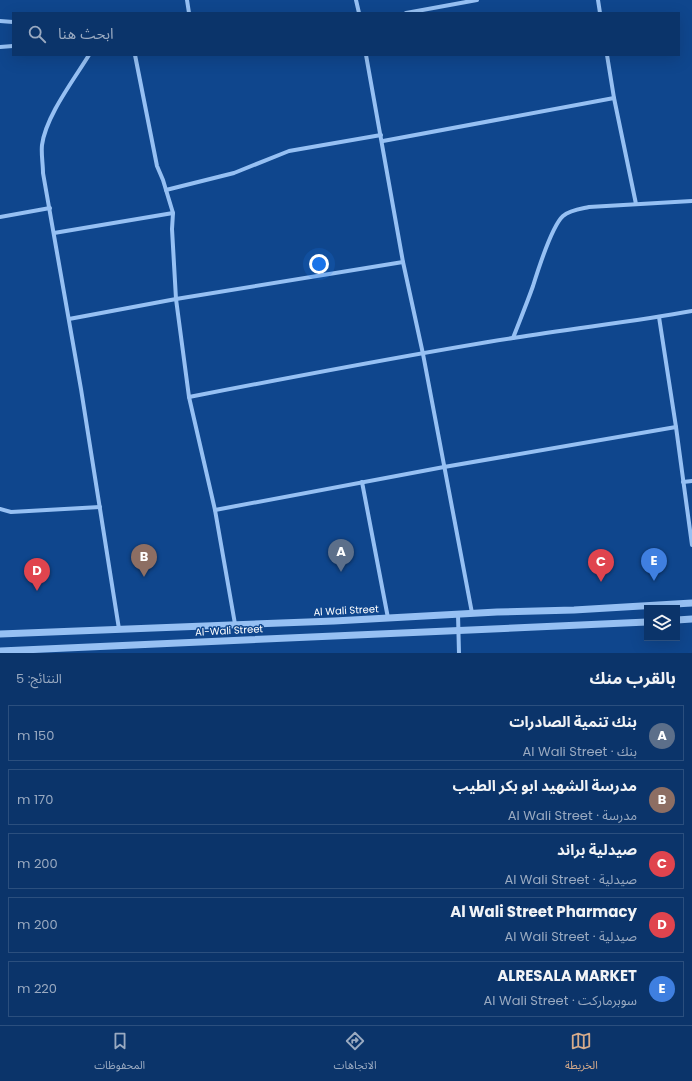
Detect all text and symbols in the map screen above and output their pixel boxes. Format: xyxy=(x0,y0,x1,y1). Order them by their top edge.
search box xyxy=(12,12,680,56)
icon: search xyxy=(26,23,48,45)
text: ابحث هنا xyxy=(58,23,114,44)
your location xyxy=(309,254,329,274)
pin: A xyxy=(328,539,354,572)
pin: B xyxy=(131,544,157,577)
pin: E xyxy=(641,548,667,581)
pin: C xyxy=(588,549,614,582)
pin: D xyxy=(24,558,50,591)
street label: Al Wali Street xyxy=(313,601,379,620)
map controls xyxy=(644,605,680,641)
button: layers xyxy=(644,605,680,641)
street label: Al-Wali Street xyxy=(195,621,264,640)
text: بالقرب منك xyxy=(590,666,676,690)
text: النتائج: 5 xyxy=(16,669,62,688)
text: بنك تنمية الصادرات xyxy=(509,711,637,732)
text: 150 m xyxy=(17,726,54,745)
text: A xyxy=(657,726,667,745)
text: بنك · Al Wali Street xyxy=(523,742,637,761)
text: مدرسة الشهيد ابو بكر الطيب xyxy=(453,775,637,796)
text: 170 m xyxy=(17,790,53,809)
text: B xyxy=(658,790,666,809)
text: مدرسة · Al Wali Street xyxy=(508,806,637,825)
text: صيدلية براند xyxy=(557,839,637,860)
text: 200 m xyxy=(17,854,58,873)
text: C xyxy=(657,854,667,873)
text: صيدلية · Al Wali Street xyxy=(504,870,637,889)
text: Al Wali Street Pharmacy xyxy=(450,901,637,922)
text: 200 m xyxy=(17,915,58,934)
text: D xyxy=(657,915,667,934)
text: صيدلية · Al Wali Street xyxy=(504,927,637,946)
text: ALRESALA MARKET xyxy=(497,965,637,986)
text: 220 m xyxy=(17,979,57,998)
text: E xyxy=(658,979,666,998)
text: سوبرماركت · Al Wali Street xyxy=(484,991,637,1010)
tab: المحفوظات xyxy=(94,1030,145,1077)
tab: الاتجاهات xyxy=(334,1030,377,1077)
tab: الخريطة xyxy=(565,1030,598,1077)

